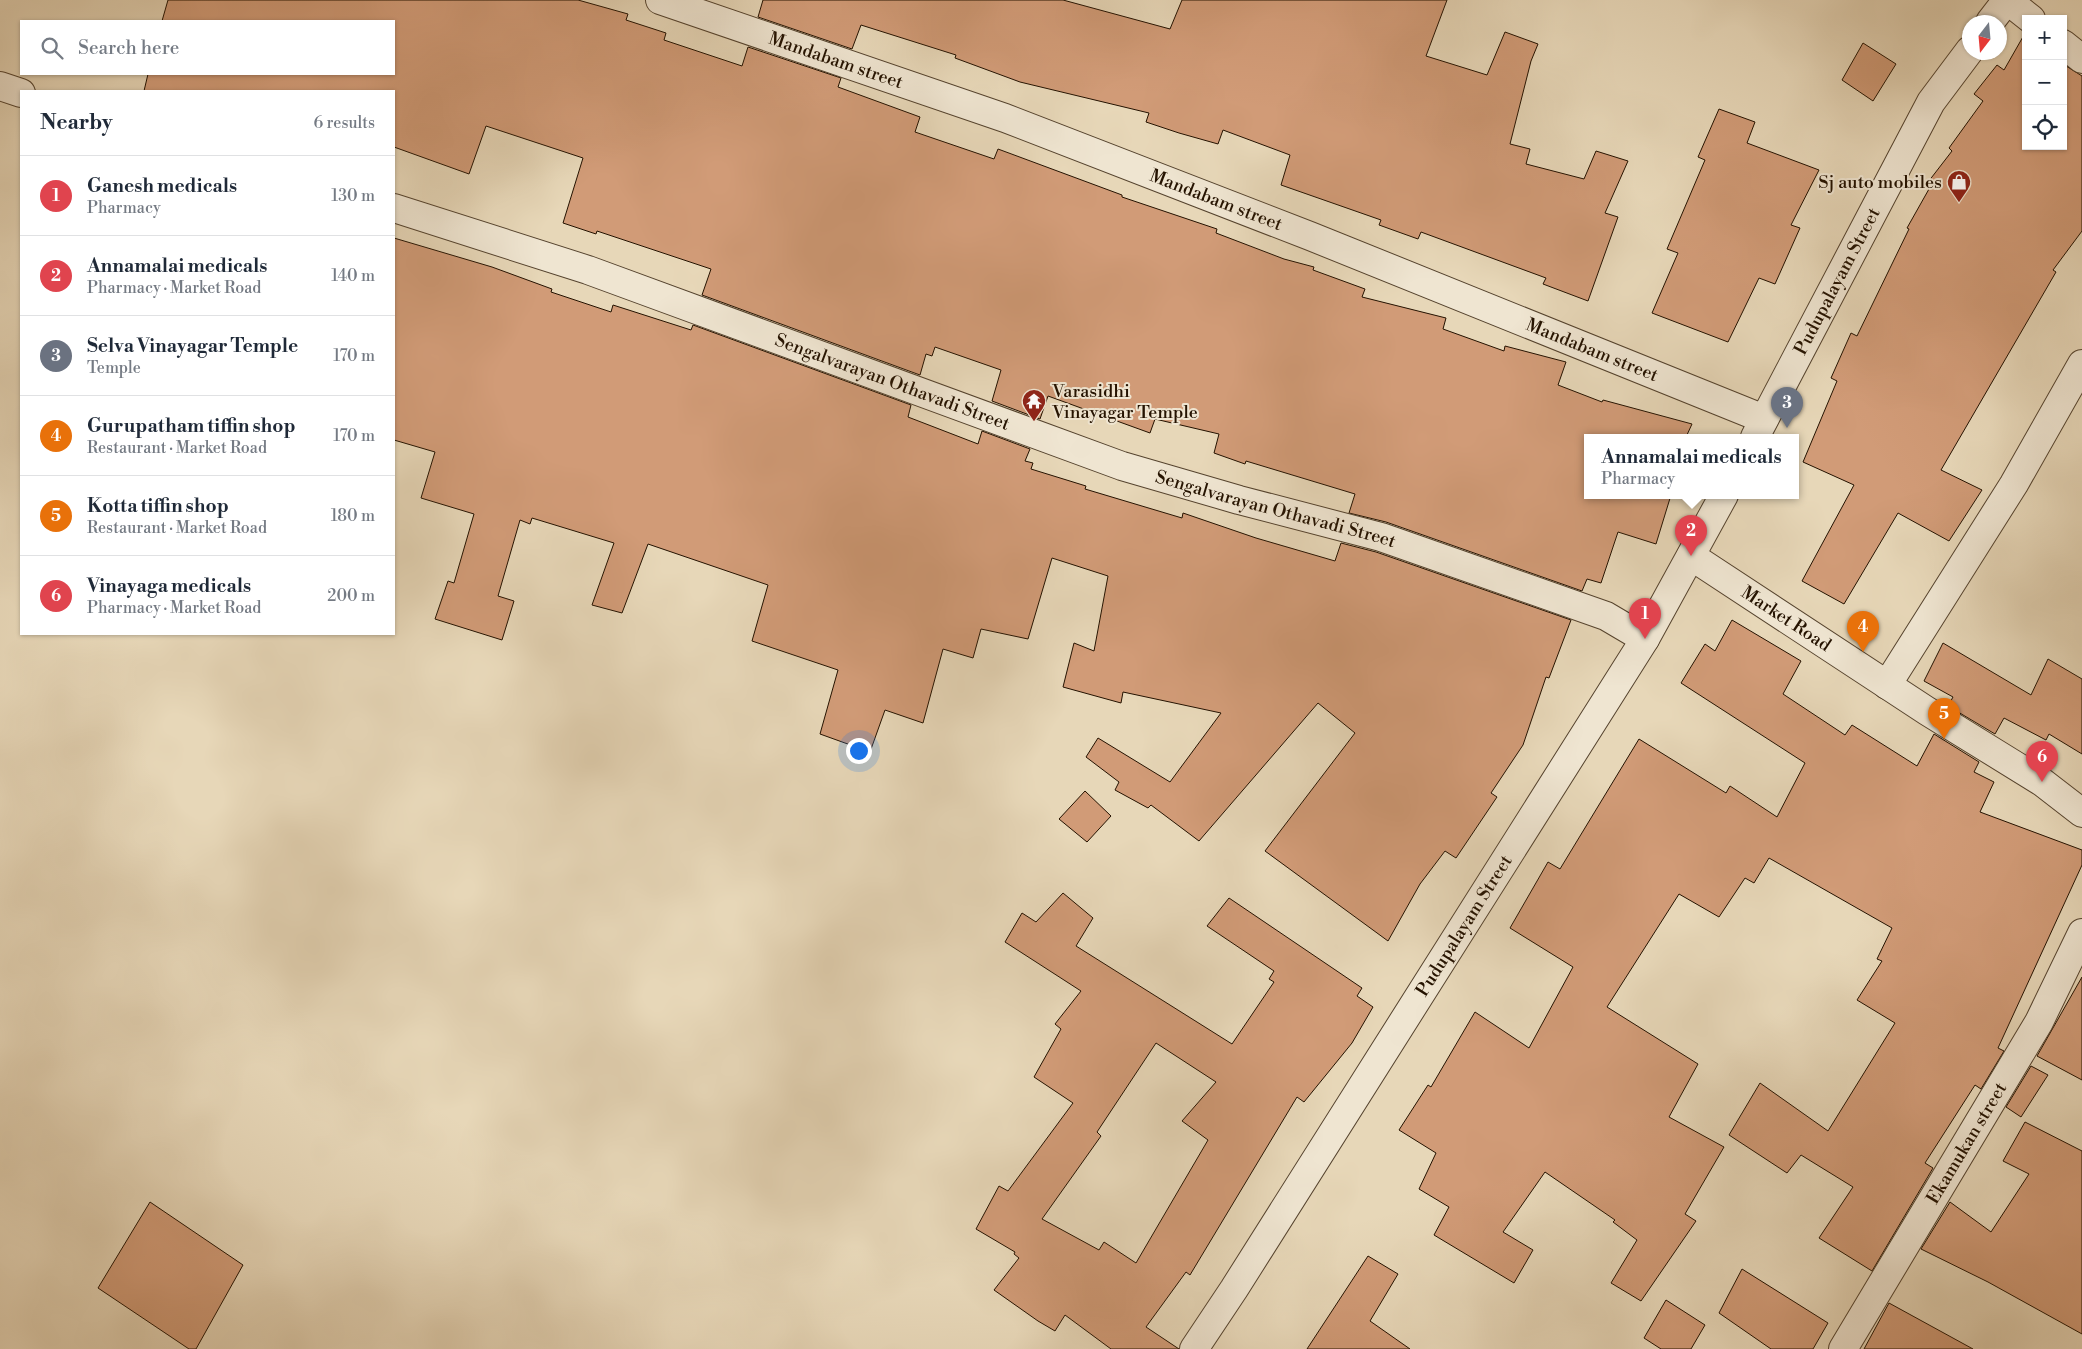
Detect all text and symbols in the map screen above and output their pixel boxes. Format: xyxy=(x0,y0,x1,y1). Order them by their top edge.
north arrow xyxy=(1962,15,2007,60)
map controls xyxy=(2022,15,2067,150)
button: + xyxy=(2022,15,2067,60)
search box xyxy=(20,20,395,75)
street label: Mandabam street xyxy=(766,27,907,94)
icon: search xyxy=(38,34,66,62)
text: Search here xyxy=(78,36,179,60)
button: − xyxy=(2022,60,2067,105)
button: locate xyxy=(2022,105,2067,150)
text: Nearby xyxy=(40,110,113,136)
text: 6 results xyxy=(314,113,375,133)
street label: Mandabam street xyxy=(1146,164,1286,236)
shop icon: Sj auto mobiles xyxy=(1946,169,1972,203)
place label: Sj auto mobiles xyxy=(1818,171,1942,194)
text: Ganesh medicals xyxy=(87,174,237,198)
text: 1 xyxy=(52,186,60,206)
text: 130 m xyxy=(331,186,375,206)
text: Pharmacy xyxy=(87,198,161,218)
street label: Pudupalayam Street xyxy=(1789,203,1885,359)
text: Annamalai medicals xyxy=(87,254,268,278)
text: 2 xyxy=(51,266,61,286)
text: 140 m xyxy=(331,266,375,286)
text: Pharmacy · Market Road xyxy=(87,278,261,298)
street label: Mandabam street xyxy=(1523,313,1662,387)
street label: Sengalvarayan Othavadi Street xyxy=(772,328,1014,436)
text: Selva Vinayagar Temple xyxy=(87,334,298,358)
text: 3 xyxy=(51,346,61,366)
text: 170 m xyxy=(333,346,375,366)
text: Temple xyxy=(87,358,141,378)
place label: Varasidhi Vinayagar Temple xyxy=(1051,380,1198,424)
pin: 3 xyxy=(1771,387,1803,428)
temple icon: Varasidhi Vinayagar Temple xyxy=(1021,388,1047,422)
text: Gurupatham tiffin shop xyxy=(87,414,296,438)
text: 4 xyxy=(51,426,61,446)
text: 170 m xyxy=(333,426,375,446)
popup xyxy=(1584,434,1799,499)
text: Restaurant · Market Road xyxy=(87,438,267,458)
text: Annamalai medicals xyxy=(1601,445,1782,469)
street label: Sengalvarayan Othavadi Street xyxy=(1153,465,1400,553)
text: Pharmacy xyxy=(1601,469,1675,489)
text: Kotta tiffin shop xyxy=(87,494,229,518)
text: 5 xyxy=(51,506,61,526)
text: 180 m xyxy=(331,506,375,526)
pin: 2 xyxy=(1675,515,1707,556)
text: Restaurant · Market Road xyxy=(87,518,267,538)
text: Vinayaga medicals xyxy=(87,574,251,598)
street label: Market Road xyxy=(1737,581,1836,657)
text: 6 xyxy=(51,586,61,606)
text: 200 m xyxy=(327,586,375,606)
text: Pharmacy · Market Road xyxy=(87,598,261,618)
pin: 1 xyxy=(1629,598,1661,639)
pin: 4 xyxy=(1847,611,1879,652)
pin: 5 xyxy=(1928,698,1960,739)
your location xyxy=(846,738,872,764)
pin: 6 xyxy=(2026,741,2058,782)
street label: Pudupalayam Street xyxy=(1410,850,1517,1001)
street label: Ekamukan street xyxy=(1921,1078,2012,1208)

